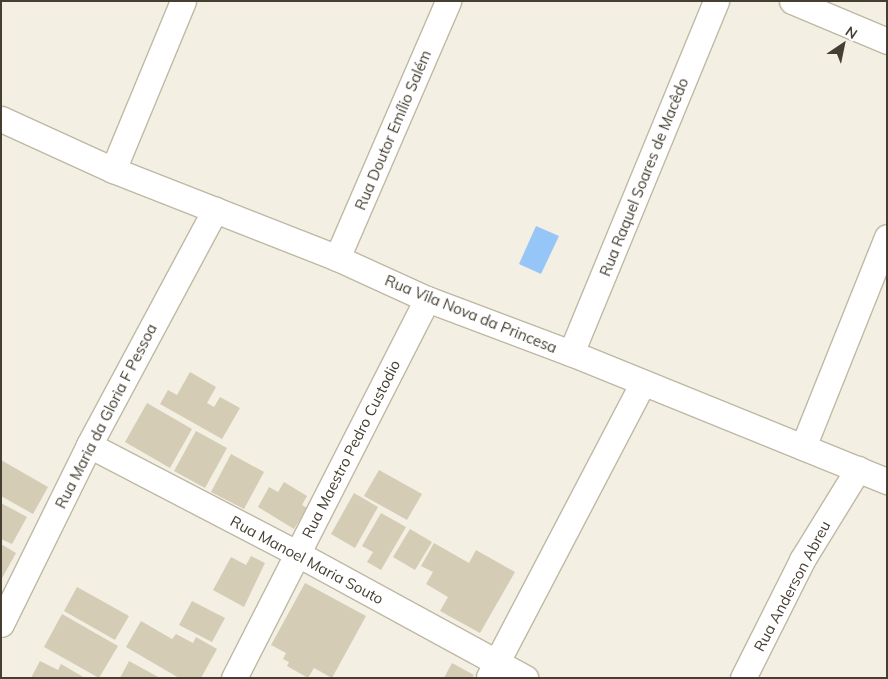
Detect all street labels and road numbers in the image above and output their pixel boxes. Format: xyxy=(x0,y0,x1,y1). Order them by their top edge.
street label: Rua Doutor Emílio Salém xyxy=(351,47,435,213)
street label: Rua Raquel Soares de Macêdo xyxy=(596,75,692,279)
street label: Rua Vila Nova da Princesa xyxy=(382,271,560,357)
street label: Rua Maria da Gloria F Pessoa xyxy=(51,321,161,511)
street label: Rua Maestro Pedro Custodio xyxy=(298,357,404,541)
street label: Rua Manoel Maria Souto xyxy=(227,512,387,608)
street label: Rua Anderson Abreu xyxy=(750,518,834,654)

